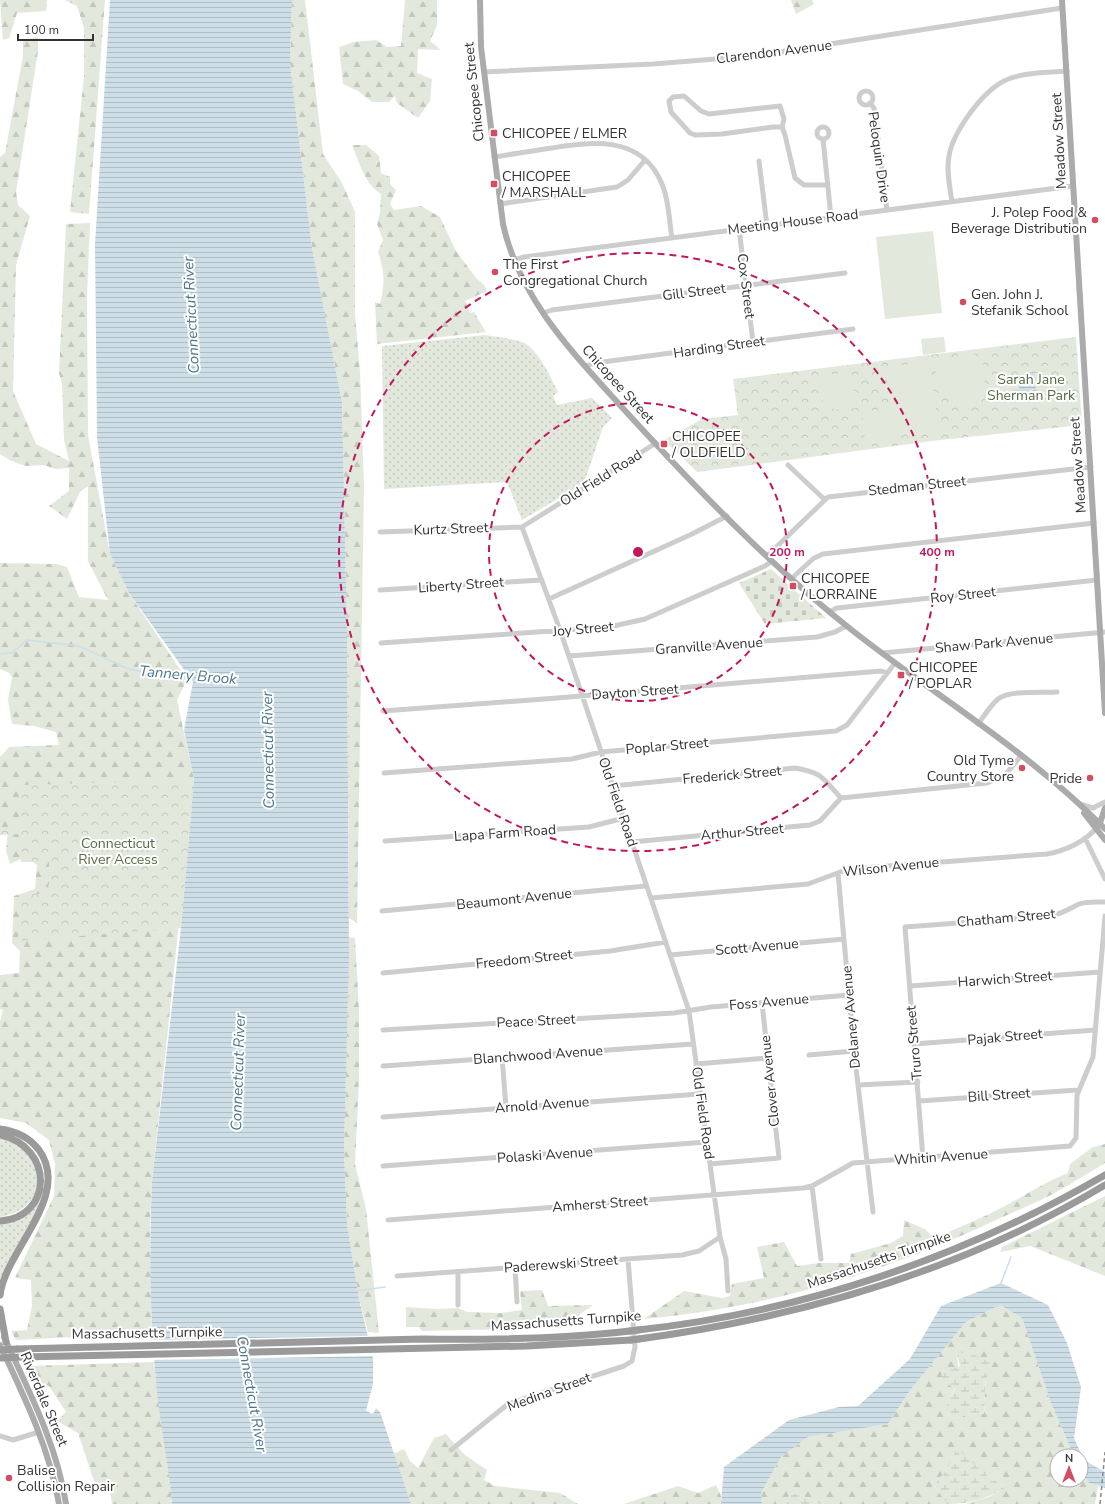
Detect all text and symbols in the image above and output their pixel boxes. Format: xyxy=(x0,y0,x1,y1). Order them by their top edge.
scale bar xyxy=(18,16,93,42)
text: 100 m xyxy=(24,22,59,38)
street label: Clarendon Avenue xyxy=(715,35,833,69)
street label: Chicopee Street xyxy=(459,41,489,143)
street label: Meadow Street xyxy=(1047,92,1071,190)
street label: Peloquin Drive xyxy=(863,110,895,204)
place label: CHICOPEE / ELMER xyxy=(502,124,627,143)
marker: CHICOPEE / ELMER xyxy=(489,128,499,138)
place label: CHICOPEE / MARSHALL xyxy=(501,167,586,202)
marker: CHICOPEE / MARSHALL xyxy=(489,179,499,189)
place label: J. Polep Food & Beverage Distribution xyxy=(951,203,1087,238)
street label: Meeting House Road xyxy=(727,205,859,239)
marker: J. Polep Food & Beverage Distribution xyxy=(1090,215,1100,225)
street label: Cox Street xyxy=(733,252,759,320)
water label: Connecticut River xyxy=(178,255,204,374)
place label: The First Congregational Church xyxy=(503,255,648,290)
marker: The First Congregational Church xyxy=(490,267,500,277)
street label: Gill Street xyxy=(661,279,727,305)
place label: Gen. John J. Stefanik School xyxy=(971,285,1069,320)
marker: Gen. John J. Stefanik School xyxy=(958,297,968,307)
street label: Harding Street xyxy=(672,331,766,363)
street label: Chicopee Street xyxy=(578,341,658,427)
park label: Sarah Jane Sherman Park xyxy=(987,370,1076,405)
street label: Meadow Street xyxy=(1065,416,1091,514)
place label: CHICOPEE / OLDFIELD xyxy=(671,427,746,462)
marker: CHICOPEE / OLDFIELD xyxy=(659,439,669,449)
street label: Old Field Road xyxy=(556,445,646,511)
street label: Stedman Street xyxy=(867,471,967,501)
street label: Kurtz Street xyxy=(413,518,489,540)
text: 200 m xyxy=(769,544,805,560)
text: 400 m xyxy=(919,544,955,560)
centre of rings xyxy=(631,545,645,559)
place label: CHICOPEE / LORRAINE xyxy=(800,569,877,604)
street label: Liberty Street xyxy=(418,573,505,597)
marker: CHICOPEE / LORRAINE xyxy=(788,581,798,591)
street label: Roy Street xyxy=(929,582,997,608)
street label: Joy Street xyxy=(551,617,614,641)
street label: Shaw Park Avenue xyxy=(934,628,1054,658)
street label: Granville Avenue xyxy=(655,633,763,659)
place label: CHICOPEE / POPLAR xyxy=(908,658,978,693)
water label: Tannery Brook xyxy=(138,661,238,689)
marker: CHICOPEE / POPLAR xyxy=(896,670,906,680)
street label: Dayton Street xyxy=(591,679,679,705)
water label: Connecticut River xyxy=(257,690,279,809)
street label: Poplar Street xyxy=(625,733,709,759)
place label: Old Tyme Country Store xyxy=(927,751,1014,786)
street label: Old Field Road xyxy=(594,755,642,849)
street label: Frederick Street xyxy=(682,761,782,789)
marker: Old Tyme Country Store xyxy=(1017,763,1027,773)
place label: Pride xyxy=(1049,769,1082,788)
marker: Pride xyxy=(1085,773,1095,783)
street label: Arthur Street xyxy=(700,819,784,845)
street label: Lapa Farm Road xyxy=(453,820,557,846)
park label: Connecticut River Access xyxy=(78,834,158,869)
street label: Wilson Avenue xyxy=(842,853,940,881)
street label: Beaumont Avenue xyxy=(455,883,573,915)
street label: Chatham Street xyxy=(956,904,1056,932)
street label: Scott Avenue xyxy=(715,934,799,960)
street label: Freedom Street xyxy=(475,944,573,974)
street label: Delaney Avenue xyxy=(837,965,865,1069)
street label: Harwich Street xyxy=(957,966,1053,992)
street label: Foss Avenue xyxy=(728,989,810,1015)
street label: Truro Street xyxy=(901,1005,927,1081)
street label: Peace Street xyxy=(496,1009,576,1033)
water label: Connecticut River xyxy=(226,1012,250,1131)
street label: Pajak Street xyxy=(967,1024,1044,1050)
street label: Clover Avenue xyxy=(756,1034,784,1128)
street label: Blanchwood Avenue xyxy=(472,1041,604,1069)
street label: Old Field Road xyxy=(687,1065,719,1161)
street label: Bill Street xyxy=(967,1083,1031,1107)
street label: Arnold Avenue xyxy=(494,1092,590,1118)
street label: Polaski Avenue xyxy=(496,1142,594,1168)
street label: Whitin Avenue xyxy=(893,1144,989,1170)
street label: Amherst Street xyxy=(552,1191,649,1217)
street label: Massachusetts Turnpike xyxy=(805,1227,953,1293)
street label: Paderewski Street xyxy=(503,1251,619,1277)
street label: Massachusetts Turnpike xyxy=(490,1306,642,1336)
street label: Massachusetts Turnpike xyxy=(72,1322,222,1344)
water label: Connecticut River xyxy=(232,1334,272,1454)
street label: Riverdale Street xyxy=(16,1349,73,1449)
street label: Medina Street xyxy=(504,1368,594,1416)
north arrow xyxy=(1049,1448,1089,1488)
text: N xyxy=(1065,1451,1073,1466)
place label: Balise Collision Repair xyxy=(17,1461,115,1496)
marker: Balise Collision Repair xyxy=(4,1473,14,1483)

